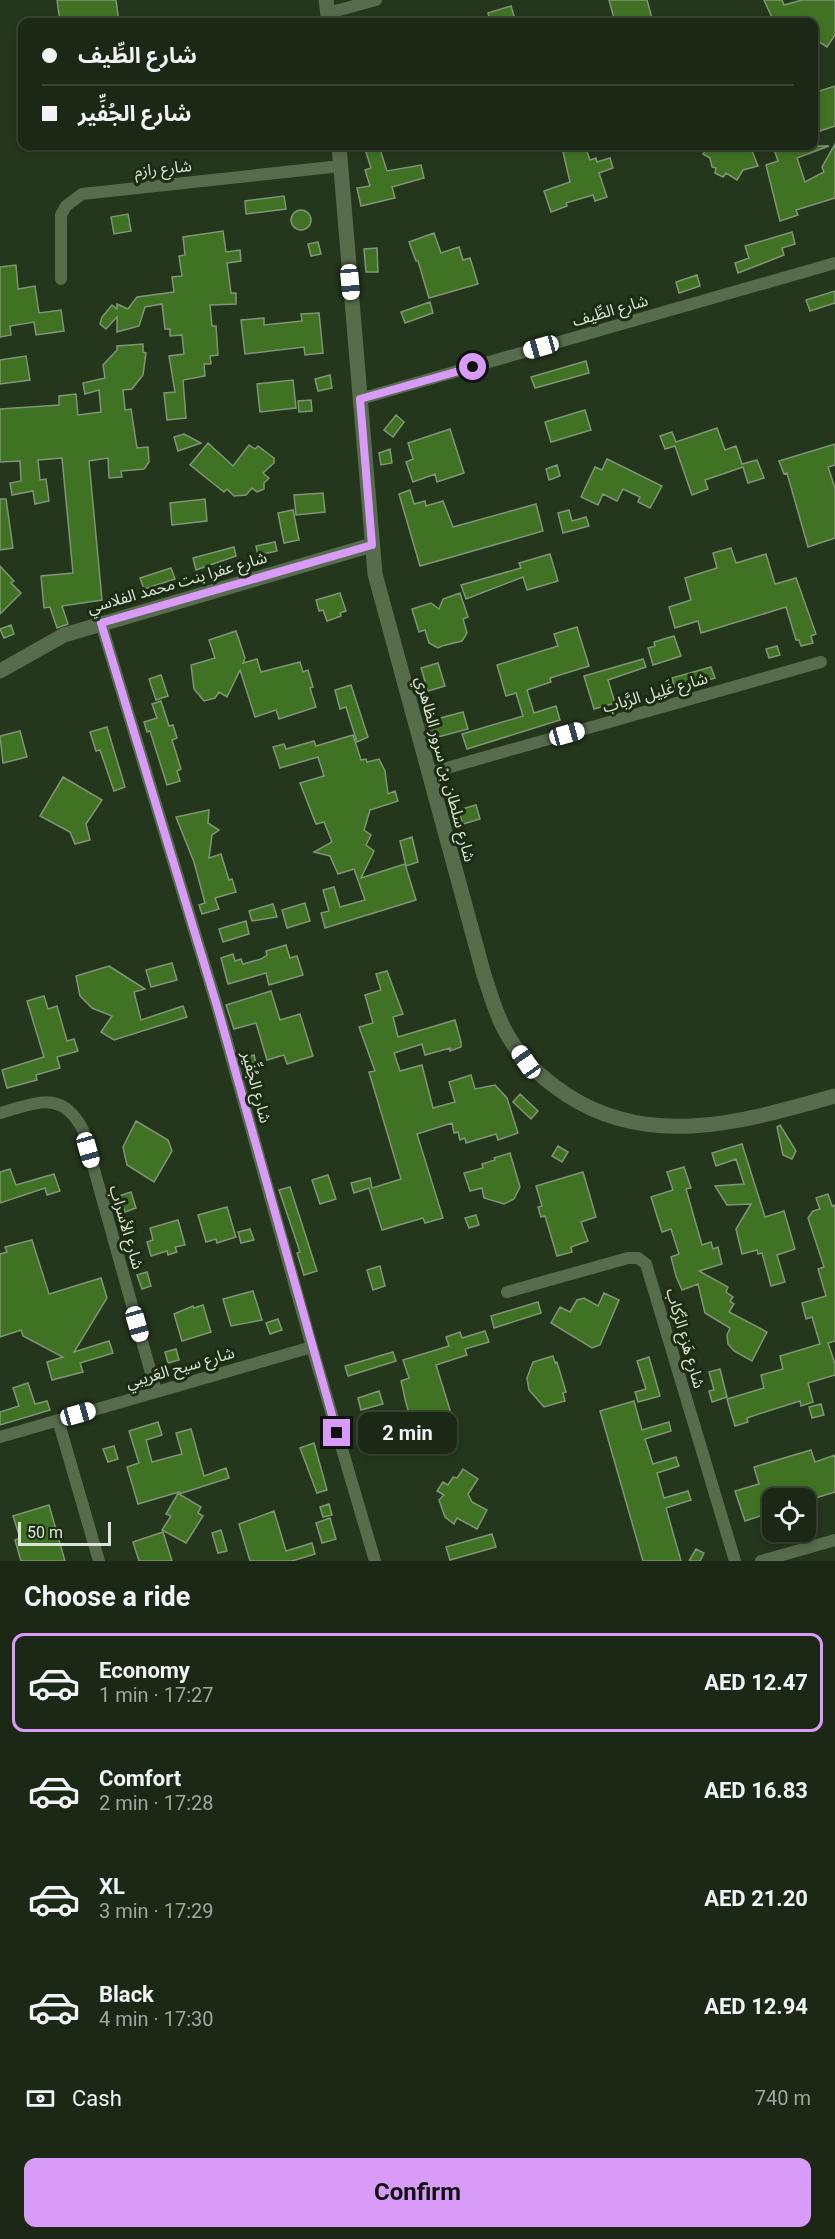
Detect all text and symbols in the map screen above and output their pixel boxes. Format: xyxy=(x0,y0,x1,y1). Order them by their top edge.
text: شارع الطِّيف xyxy=(78,43,197,68)
text: شارع الجُفِّير xyxy=(78,101,191,126)
street label: شارع رازم xyxy=(134,156,193,184)
car xyxy=(339,263,361,301)
street label: شارع الطِّيف xyxy=(570,291,651,333)
car xyxy=(521,333,561,361)
route start xyxy=(459,353,486,380)
street label: شارع عفرا بنت محمد الفلاسي xyxy=(85,548,270,620)
street label: شارع غَلِيل الرَّباب xyxy=(600,668,711,719)
street label: شارع سلطان بن سرور الظاهري xyxy=(409,674,479,865)
car xyxy=(547,720,587,748)
car xyxy=(508,1042,544,1082)
street label: شارع الجُفِّير xyxy=(235,1047,278,1126)
car xyxy=(74,1130,102,1170)
street label: شارع الأسراب xyxy=(103,1183,148,1272)
street label: شارع هَزع الرِّكاب xyxy=(659,1286,709,1391)
car xyxy=(123,1304,151,1344)
street label: شارع سيح العَريبي xyxy=(124,1343,238,1395)
car xyxy=(58,1400,98,1428)
callout: 2 min xyxy=(358,1412,457,1454)
route end xyxy=(323,1419,350,1446)
text: 2 min xyxy=(382,1421,433,1445)
map controls xyxy=(762,1488,816,1542)
button: locate xyxy=(762,1488,816,1542)
scale bar xyxy=(18,1519,111,1546)
text: 50 m xyxy=(27,1523,63,1542)
text: Choose a ride xyxy=(24,1581,190,1613)
icon: car xyxy=(27,1656,81,1710)
text: Economy xyxy=(99,1658,190,1683)
text: AED 12.47 xyxy=(704,1670,808,1695)
text: 1 min · 17:27 xyxy=(99,1683,214,1707)
icon: car xyxy=(27,1764,81,1818)
text: Comfort xyxy=(99,1766,181,1791)
text: AED 16.83 xyxy=(704,1778,808,1803)
text: 2 min · 17:28 xyxy=(99,1791,214,1815)
icon: car xyxy=(27,1872,81,1926)
text: XL xyxy=(99,1874,125,1899)
text: AED 21.20 xyxy=(704,1886,808,1911)
text: 3 min · 17:29 xyxy=(99,1899,214,1923)
icon: car xyxy=(27,1980,81,2034)
text: Black xyxy=(99,1982,154,2007)
text: AED 12.94 xyxy=(704,1994,808,2019)
text: 4 min · 17:30 xyxy=(99,2007,214,2031)
icon: cash xyxy=(24,2082,57,2115)
text: Cash xyxy=(72,2086,122,2111)
text: 740 m xyxy=(755,2086,811,2110)
button: Confirm xyxy=(24,2158,811,2227)

